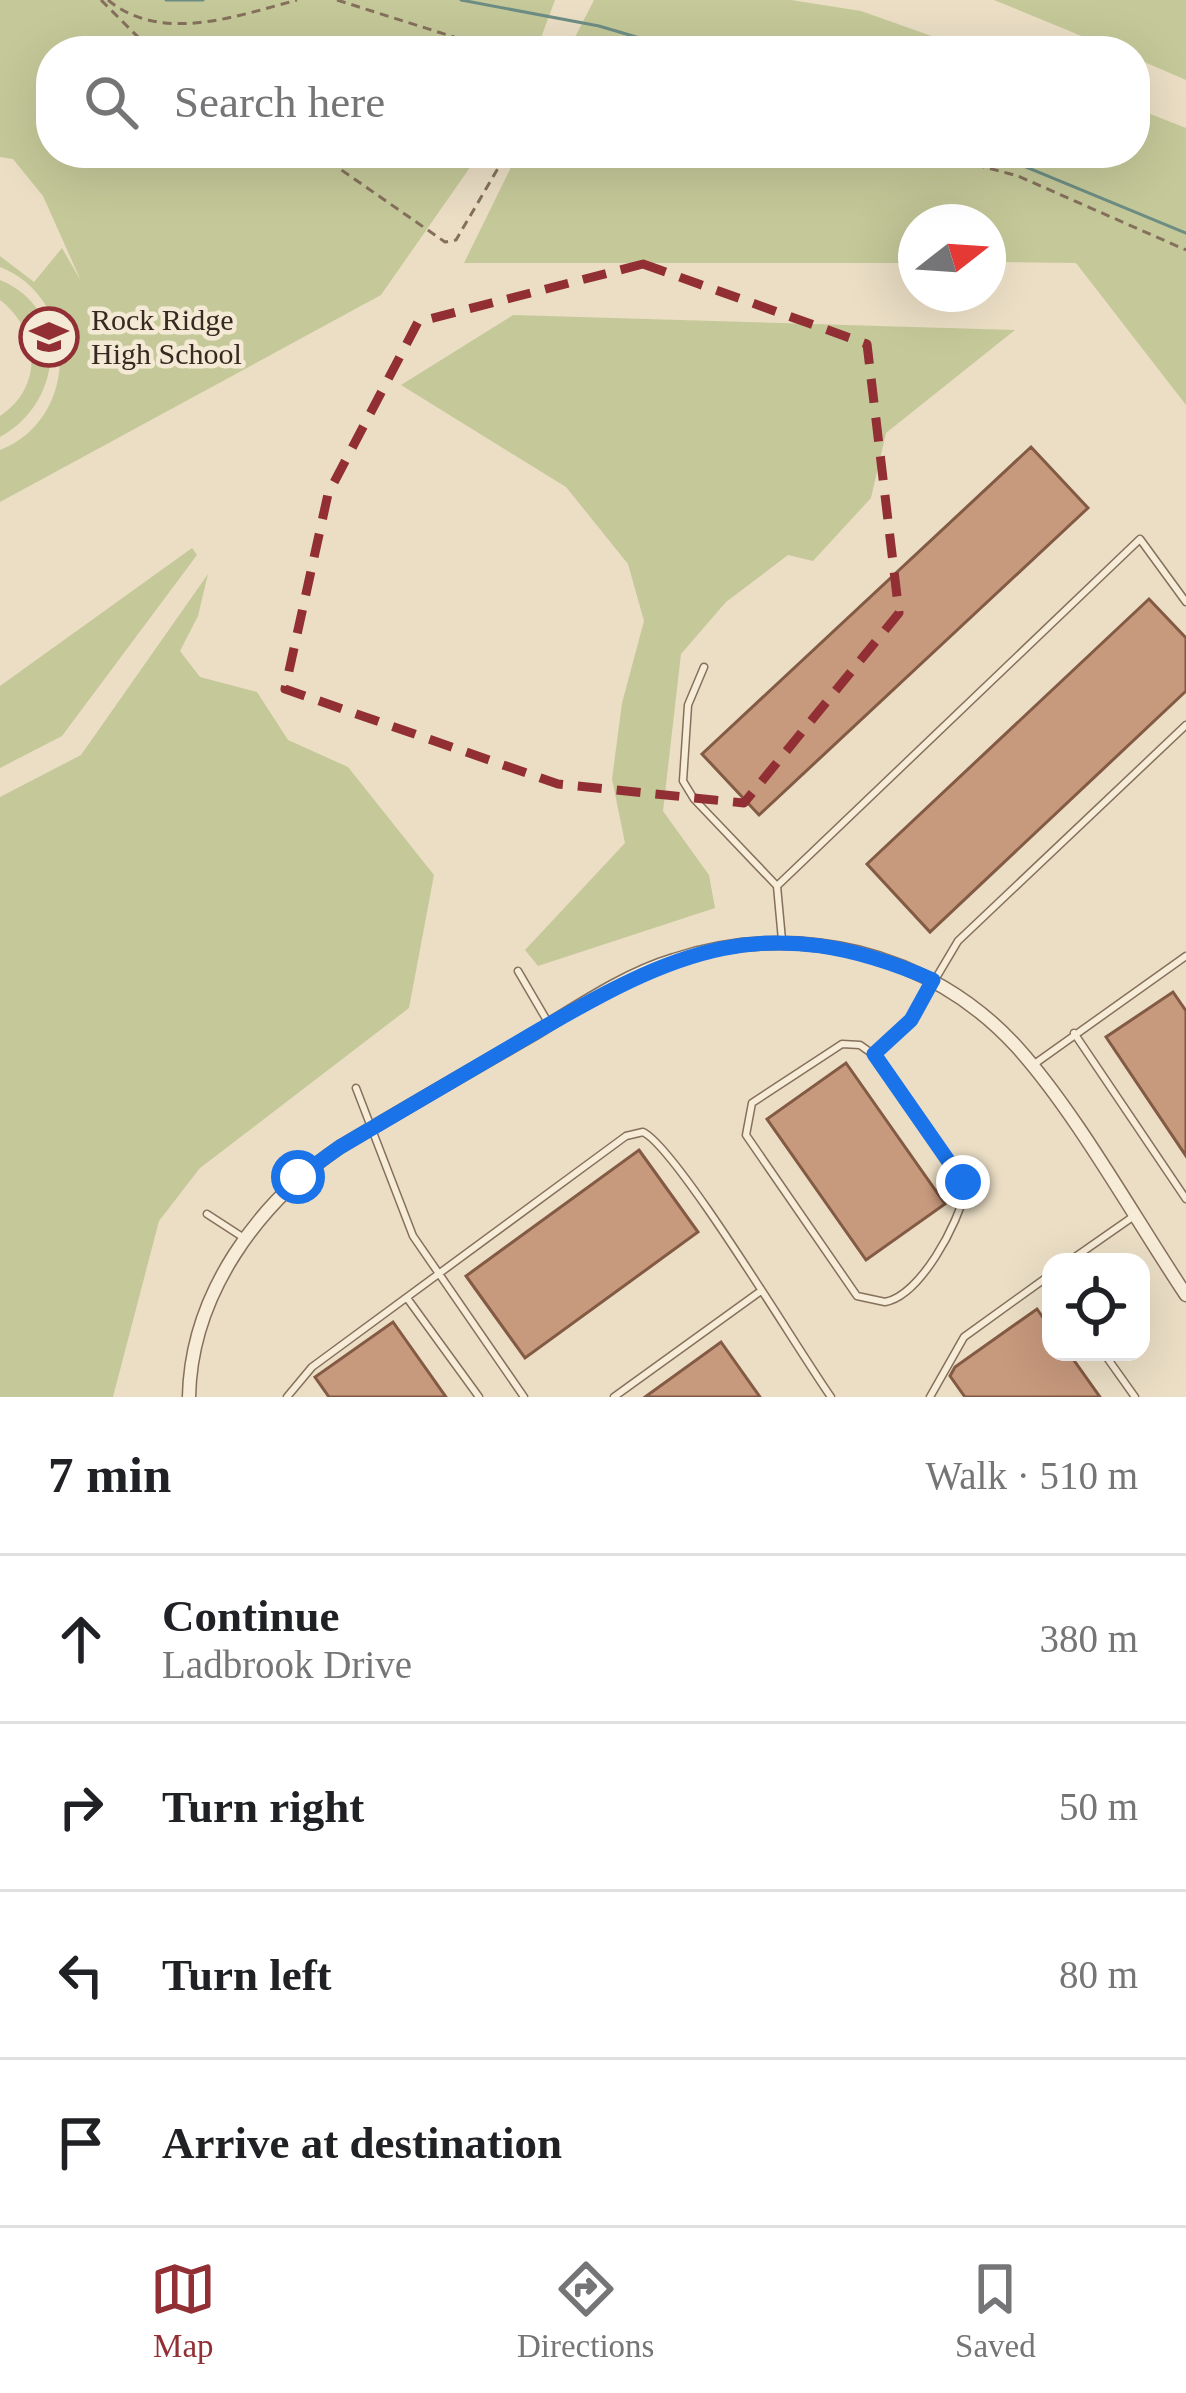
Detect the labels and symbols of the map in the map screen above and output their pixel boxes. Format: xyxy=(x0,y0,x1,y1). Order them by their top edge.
north arrow xyxy=(898,204,1006,312)
place label: Rock Ridge High School xyxy=(91,303,242,370)
school or university icon: Rock Ridge High School xyxy=(18,306,80,368)
route start xyxy=(271,1150,325,1204)
route end xyxy=(936,1155,990,1209)

